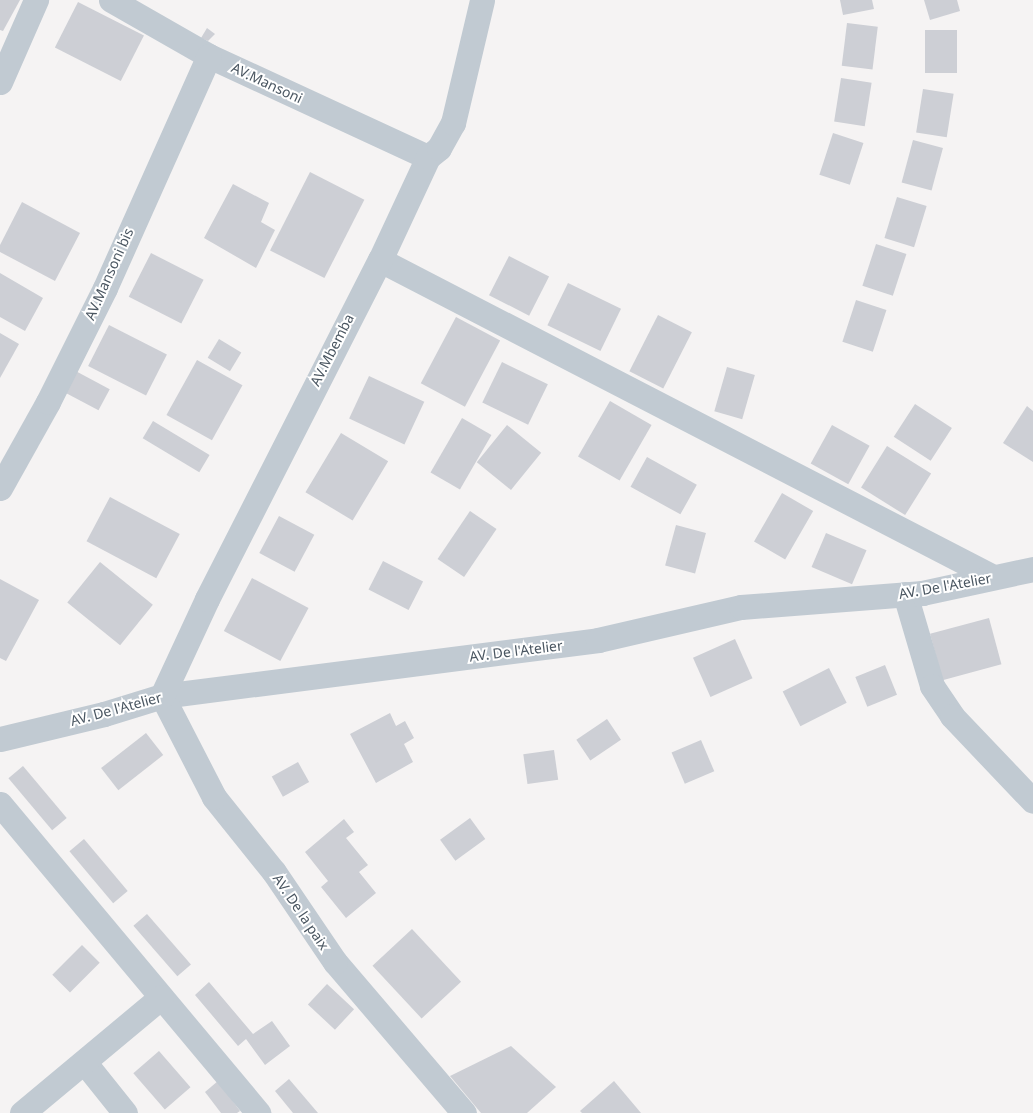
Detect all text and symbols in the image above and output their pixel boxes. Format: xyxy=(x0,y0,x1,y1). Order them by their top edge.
street label: AV.Mansoni xyxy=(229,59,305,107)
street label: AV.Mansoni bis xyxy=(81,225,137,323)
street label: AV.Mbemba xyxy=(307,311,357,389)
street label: AV. De l'Atelier xyxy=(897,570,993,602)
street label: AV. De l'Atelier xyxy=(468,637,564,665)
street label: AV. De l'Atelier xyxy=(69,689,163,729)
street label: AV. De la paix xyxy=(269,871,333,953)

